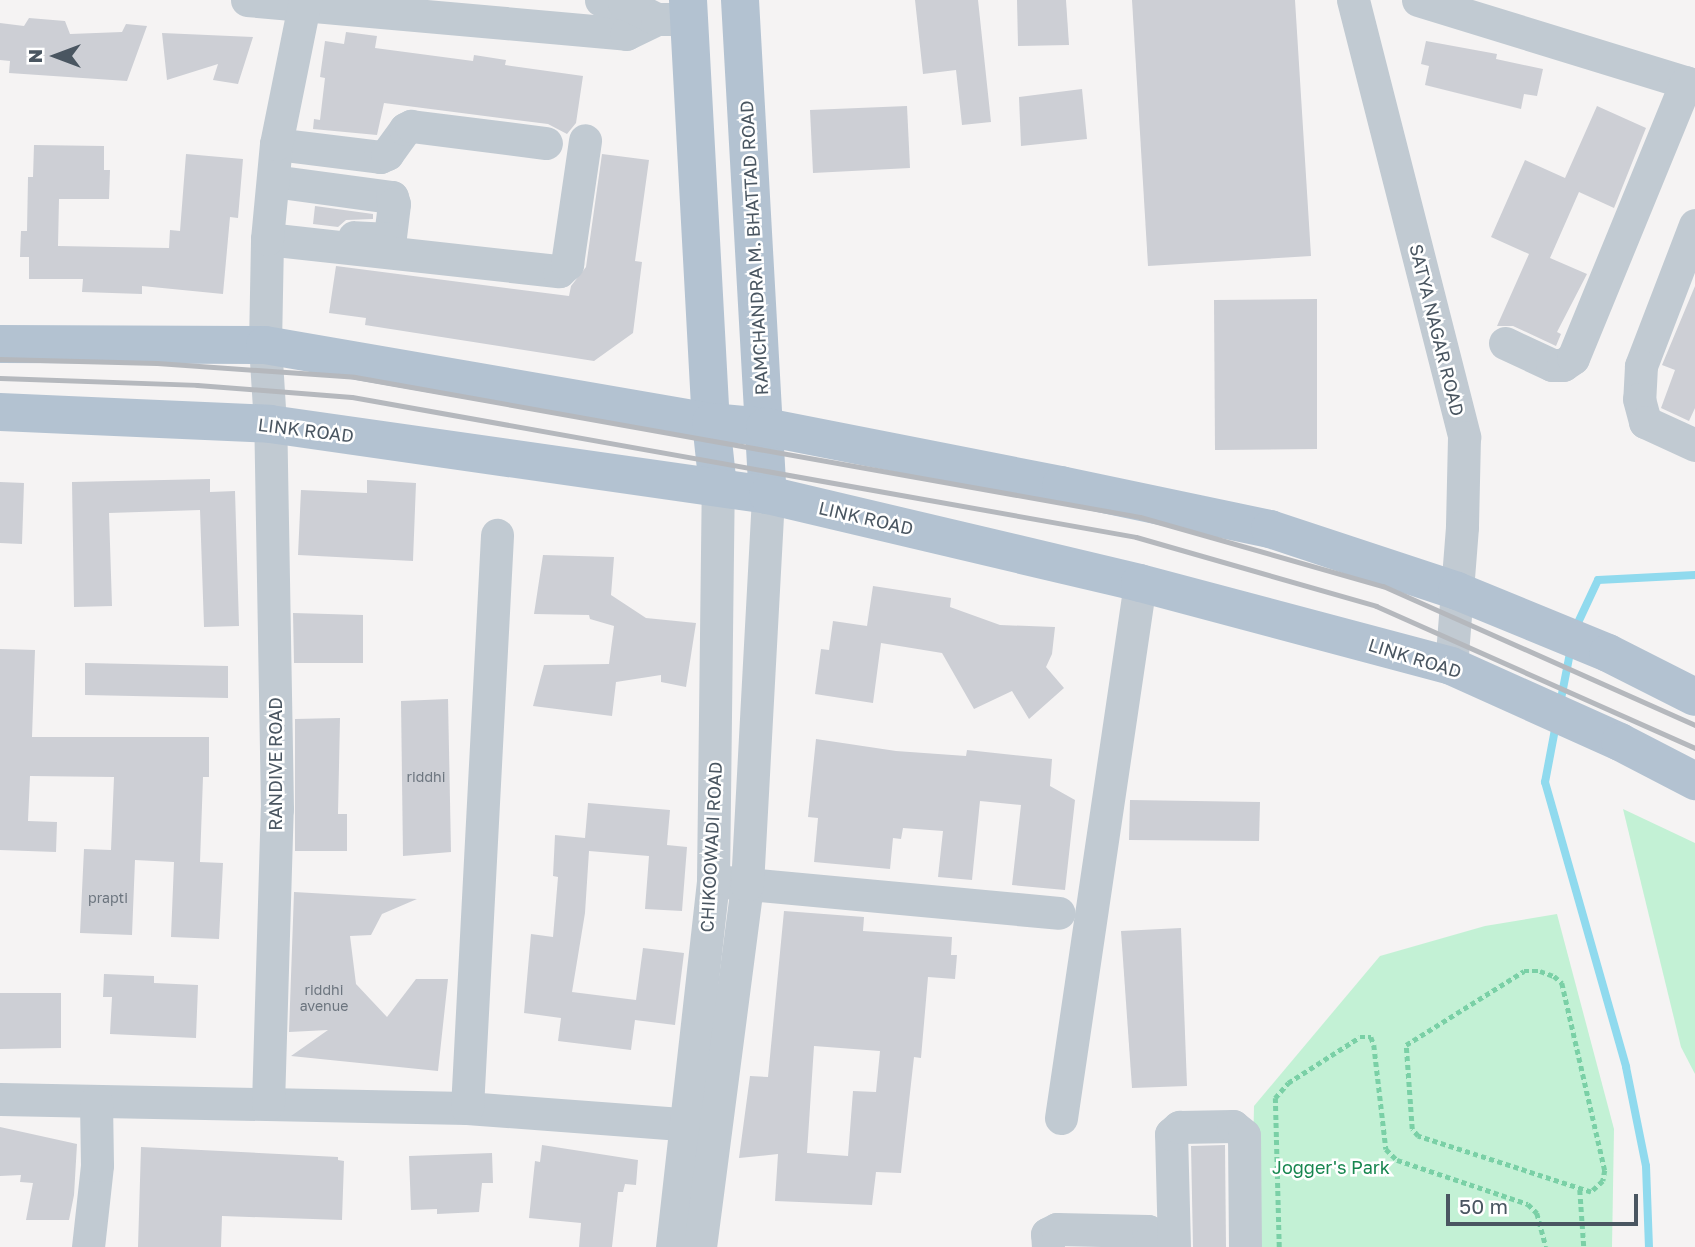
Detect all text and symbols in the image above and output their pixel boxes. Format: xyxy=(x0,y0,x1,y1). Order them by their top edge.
north arrow xyxy=(21,21,91,91)
text: N xyxy=(23,49,46,63)
street label: RAMCHANDRA M. BHATTAD ROAD xyxy=(735,100,773,396)
street label: SATYA NAGAR ROAD xyxy=(1405,242,1469,418)
street label: LINK ROAD xyxy=(257,413,355,447)
street label: LINK ROAD xyxy=(817,497,915,539)
street label: LINK ROAD xyxy=(1366,634,1464,682)
street label: RANDIVE ROAD xyxy=(264,697,286,831)
street label: CHIKOOWADI ROAD xyxy=(696,761,726,933)
house number: riddhi xyxy=(407,769,445,785)
house number: prapti xyxy=(88,890,128,906)
house number: riddhi avenue xyxy=(300,982,348,1014)
park label: Jogger's Park xyxy=(1272,1156,1390,1178)
scale bar xyxy=(1450,1180,1642,1224)
text: 50 m xyxy=(1459,1193,1508,1219)

